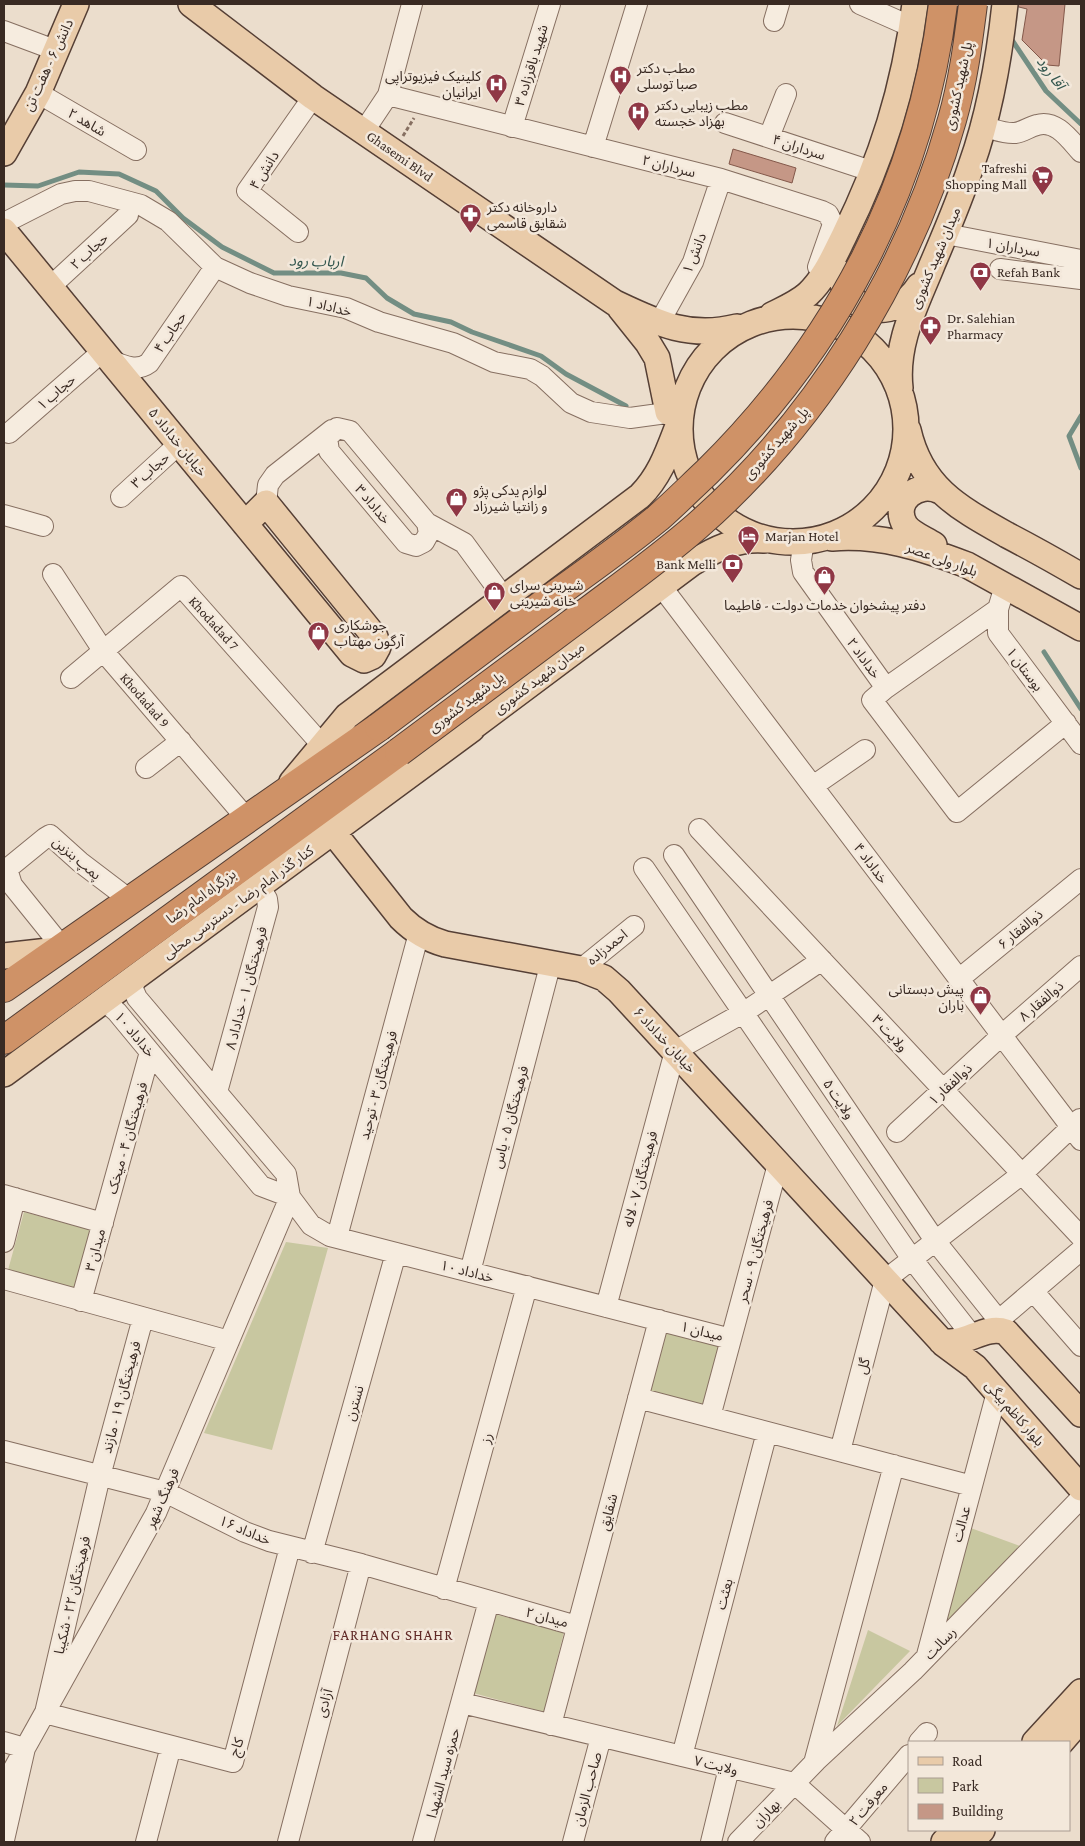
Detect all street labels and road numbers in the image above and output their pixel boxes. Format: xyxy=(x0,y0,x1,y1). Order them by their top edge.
street label: دانش ۶ - هفت تن xyxy=(20,16,77,114)
street label: شهید باقرزاده ۳ xyxy=(511,22,552,108)
street label: پل شهید کشوری xyxy=(941,40,977,132)
street label: شاهد ۲ xyxy=(65,105,109,139)
street label: Ghasemi Blvd xyxy=(364,127,437,185)
street label: سرداران ۴ xyxy=(770,131,827,164)
street label: دانش ۴ xyxy=(246,148,283,193)
street label: سرداران ۲ xyxy=(640,152,697,181)
street label: میدان شهید کشوری xyxy=(906,205,965,312)
street label: حجاب ۲ xyxy=(67,230,111,273)
street label: دانش ۱ xyxy=(679,230,710,276)
street label: سرداران ۱ xyxy=(985,234,1041,261)
street label: خداداد ۱ xyxy=(305,293,353,319)
street label: حجاب ۴ xyxy=(151,309,190,356)
street label: حجاب ۱ xyxy=(33,371,79,413)
street label: خیابان خداداد ۵ xyxy=(145,404,211,480)
street label: پل شهید کشوری xyxy=(740,404,813,484)
street label: حجاب ۳ xyxy=(128,449,173,492)
street label: خداداد ۳ xyxy=(352,481,394,527)
street label: بلوار ولی عصر xyxy=(903,538,980,580)
street label: Khodadad 7 xyxy=(186,593,243,654)
street label: خداداد ۲ xyxy=(844,635,884,681)
street label: میدان شهید کشوری xyxy=(491,639,588,718)
street label: بوستان ۱ xyxy=(1002,644,1047,695)
street label: پل شهید کشوری xyxy=(425,668,508,737)
street label: Khodadad 9 xyxy=(117,669,173,731)
street label: پمپ بنزین xyxy=(48,833,104,885)
street label: خداداد ۴ xyxy=(851,840,891,886)
street label: کنار گذر امام رضا - دسترسی محلی xyxy=(160,842,318,964)
street label: بزرگراه امام رضا xyxy=(163,865,241,929)
street label: ذوالفقار ۶ xyxy=(994,905,1047,953)
street label: فرهیختگان ۱ - خداداد ۸ xyxy=(222,925,271,1052)
street label: احمدزاده xyxy=(583,926,631,969)
street label: ذوالفقار ۸ xyxy=(1016,977,1067,1025)
street label: خیابان خداداد ۶ xyxy=(630,1004,699,1077)
street label: خداداد ۱۰ xyxy=(111,1008,159,1060)
street label: ولایت ۳ xyxy=(868,1011,911,1055)
street label: فرهیختگان ۳ - توحید xyxy=(356,1029,401,1141)
street label: ذوالفقار ۱ xyxy=(925,1060,976,1109)
street label: فرهیختگان ۵ - یاس xyxy=(489,1064,532,1170)
street label: ولایت ۵ xyxy=(819,1076,858,1122)
street label: فرهیختگان ۴ - میخک xyxy=(103,1080,152,1196)
street label: فرهیختگان ۷ - لاله xyxy=(619,1129,662,1229)
street label: فرهیختگان ۹ - سحر xyxy=(733,1198,777,1305)
street label: میدان ۳ xyxy=(82,1227,109,1273)
street label: خداداد ۱۰ xyxy=(439,1257,495,1285)
street label: میدان ۱ xyxy=(679,1318,725,1345)
street label: فرهیختگان ۱۹ - مازند xyxy=(98,1339,145,1455)
street label: گل xyxy=(853,1356,874,1376)
street label: بلوار کاظم بیگی xyxy=(980,1377,1048,1451)
street label: نسترن xyxy=(341,1383,368,1423)
street label: رز xyxy=(477,1431,496,1446)
street label: فرهنگ شهر xyxy=(141,1466,183,1532)
street label: شقایق xyxy=(595,1492,623,1533)
street label: عدالت xyxy=(949,1504,973,1544)
street label: خداداد ۱۶ xyxy=(217,1512,273,1548)
street label: فرهیختگان ۲۲ - شکیبا xyxy=(51,1534,94,1656)
street label: بعثت xyxy=(712,1576,736,1611)
street label: میدان ۲ xyxy=(524,1604,570,1631)
street label: رسالت xyxy=(921,1624,960,1663)
street label: آزادی xyxy=(313,1686,337,1719)
street label: حمزه سید الشهدا xyxy=(423,1726,464,1820)
street label: کاج xyxy=(225,1735,250,1759)
street label: صاحب الزمان xyxy=(569,1750,606,1828)
street label: ولایت ۷ xyxy=(692,1752,740,1779)
street label: معرفت ۲ xyxy=(845,1779,892,1830)
street label: بهاران xyxy=(749,1796,784,1831)

